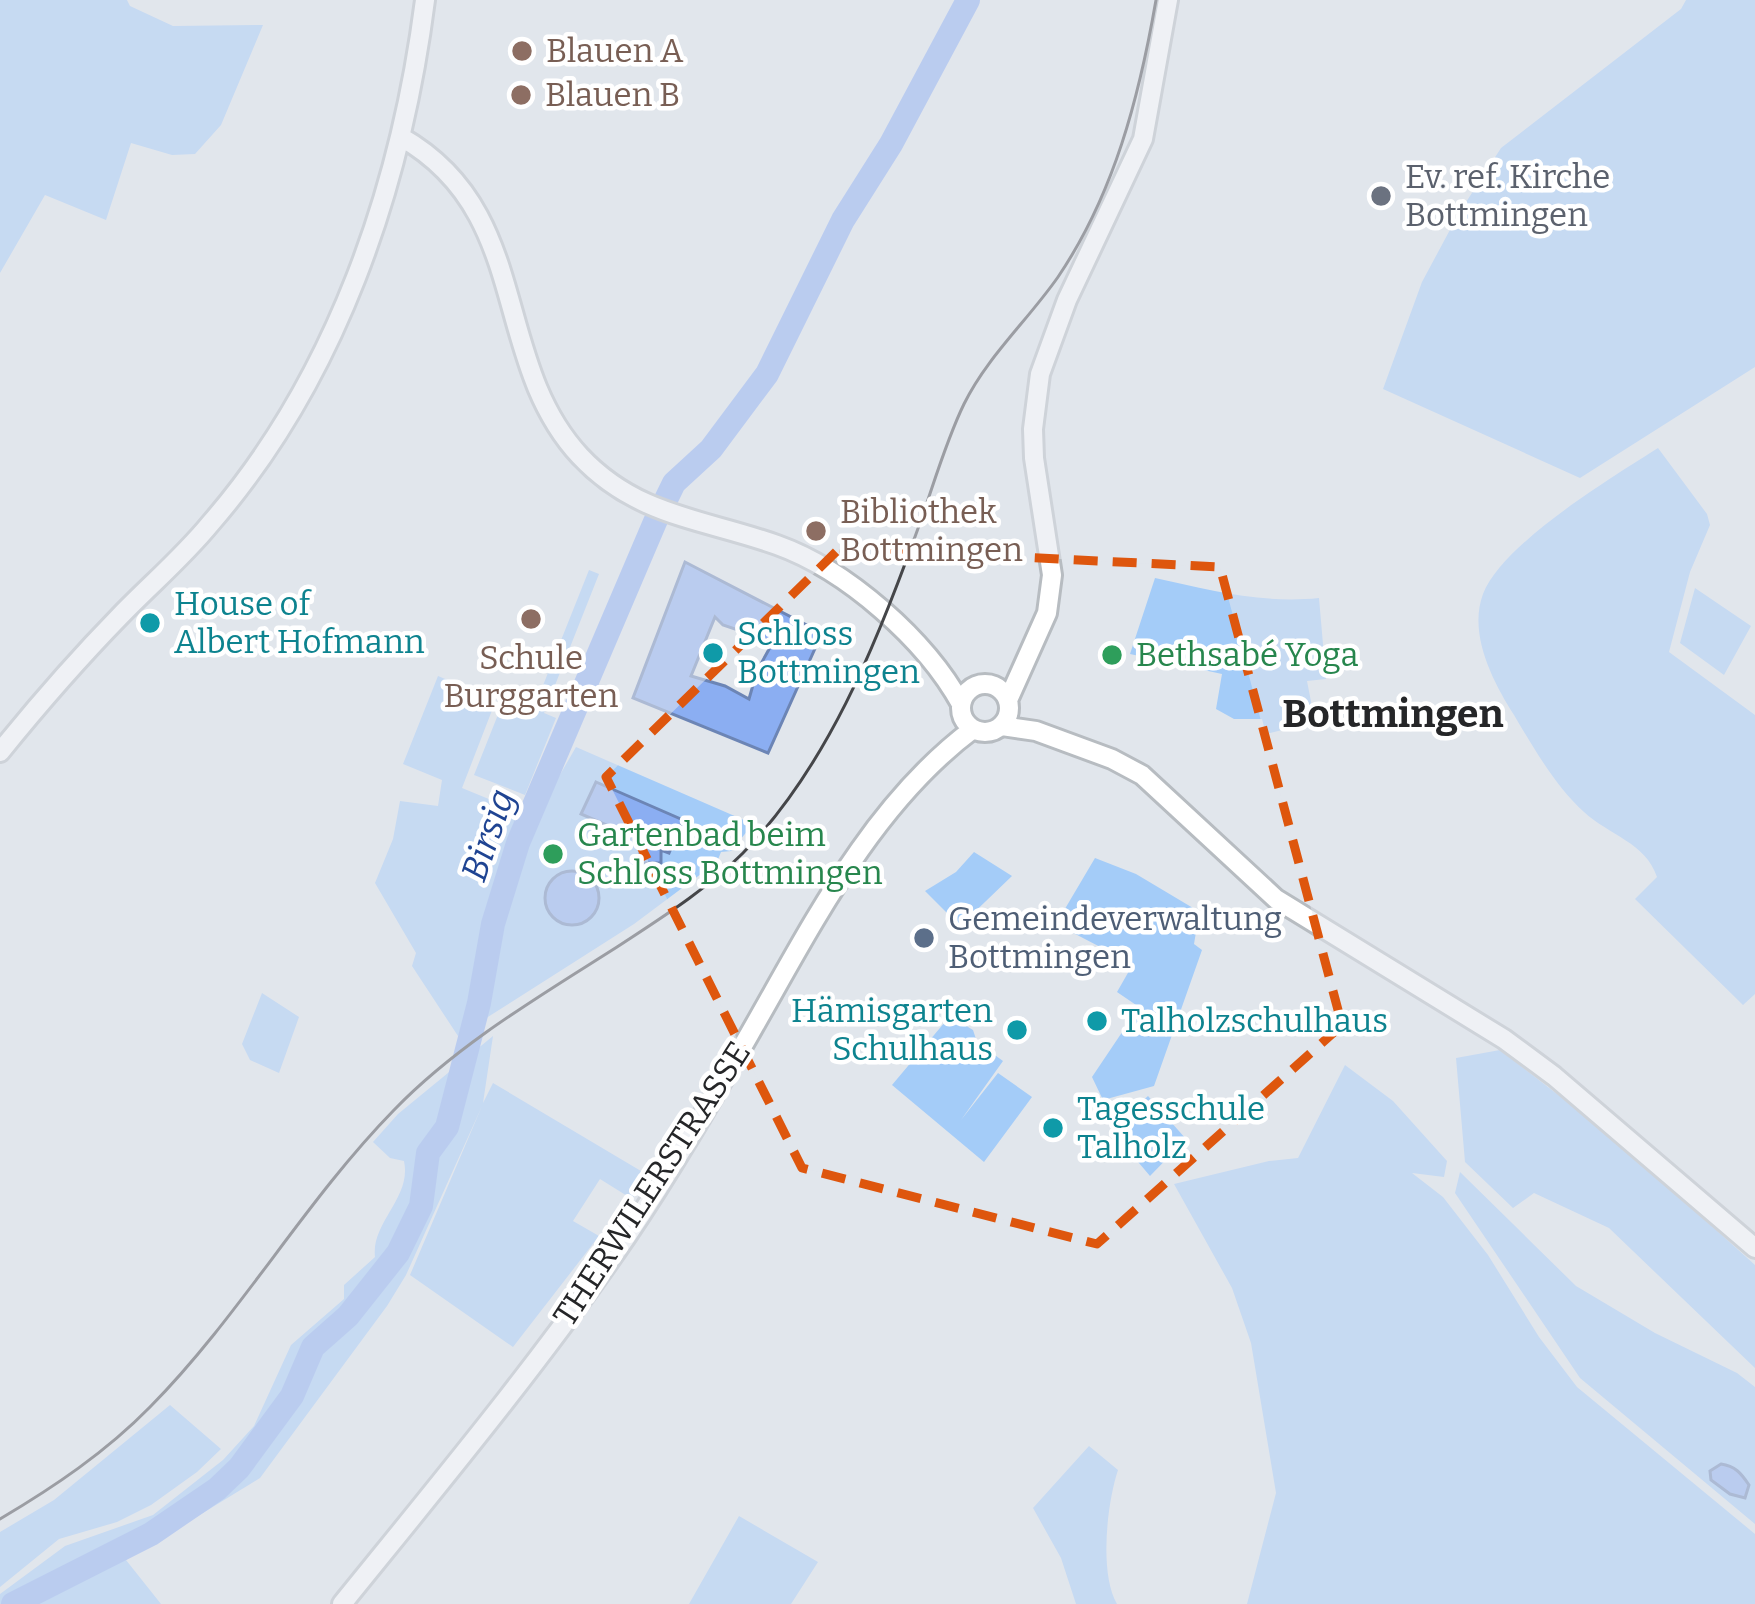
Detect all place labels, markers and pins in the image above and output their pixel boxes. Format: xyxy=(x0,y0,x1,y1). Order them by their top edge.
place label: Blauen A xyxy=(546,31,684,71)
marker: Blauen A xyxy=(509,38,535,64)
place label: Blauen B xyxy=(545,75,680,115)
marker: Blauen B xyxy=(508,82,534,108)
place label: Ev. ref. Kirche Bottmingen xyxy=(1405,157,1610,235)
marker: Ev. ref. Kirche Bottmingen xyxy=(1368,183,1394,209)
place label: Bibliothek Bottmingen xyxy=(840,492,1023,570)
marker: Bibliothek Bottmingen xyxy=(803,518,829,544)
place label: House of Albert Hofmann xyxy=(174,584,425,662)
marker: Schule Burggarten xyxy=(518,606,544,632)
marker: House of Albert Hofmann xyxy=(137,610,163,636)
place label: Schloss Bottmingen xyxy=(737,614,920,692)
place label: Bethsabé Yoga xyxy=(1136,635,1358,675)
place label: Schule Burggarten xyxy=(444,638,619,716)
marker: Schloss Bottmingen xyxy=(700,640,726,666)
marker: Bethsabé Yoga xyxy=(1099,642,1125,668)
place label: Gartenbad beim Schloss Bottmingen xyxy=(577,815,883,893)
marker: Gartenbad beim Schloss Bottmingen xyxy=(540,841,566,867)
place label: Gemeindeverwaltung Bottmingen xyxy=(948,899,1282,977)
marker: Gemeindeverwaltung Bottmingen xyxy=(911,925,937,951)
place label: Hämisgarten Schulhaus xyxy=(791,991,993,1069)
place label: Talholzschulhaus xyxy=(1121,1001,1388,1041)
marker: Talholzschulhaus xyxy=(1084,1008,1110,1034)
marker: Hämisgarten Schulhaus xyxy=(1004,1017,1030,1043)
place label: Tagesschule Talholz xyxy=(1077,1089,1265,1167)
marker: Tagesschule Talholz xyxy=(1040,1115,1066,1141)

